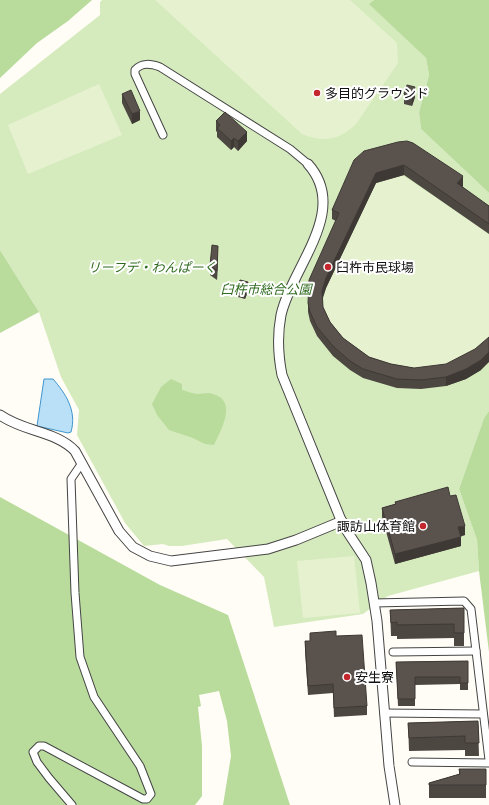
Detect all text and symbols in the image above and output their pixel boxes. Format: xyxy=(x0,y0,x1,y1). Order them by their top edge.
place label: 多目的グラウンド xyxy=(325,85,429,102)
marker: 多目的グラウンド xyxy=(312,88,322,98)
park label: リーフデ・わんぱーく xyxy=(87,259,217,276)
place label: 臼杵市民球場 xyxy=(336,259,414,276)
marker: 臼杵市民球場 xyxy=(323,262,333,272)
park label: 臼杵市総合公園 xyxy=(220,281,313,298)
place label: 諏訪山体育館 xyxy=(337,518,415,535)
marker: 諏訪山体育館 xyxy=(418,521,428,531)
place label: 安生寮 xyxy=(355,669,394,686)
marker: 安生寮 xyxy=(342,672,352,682)

